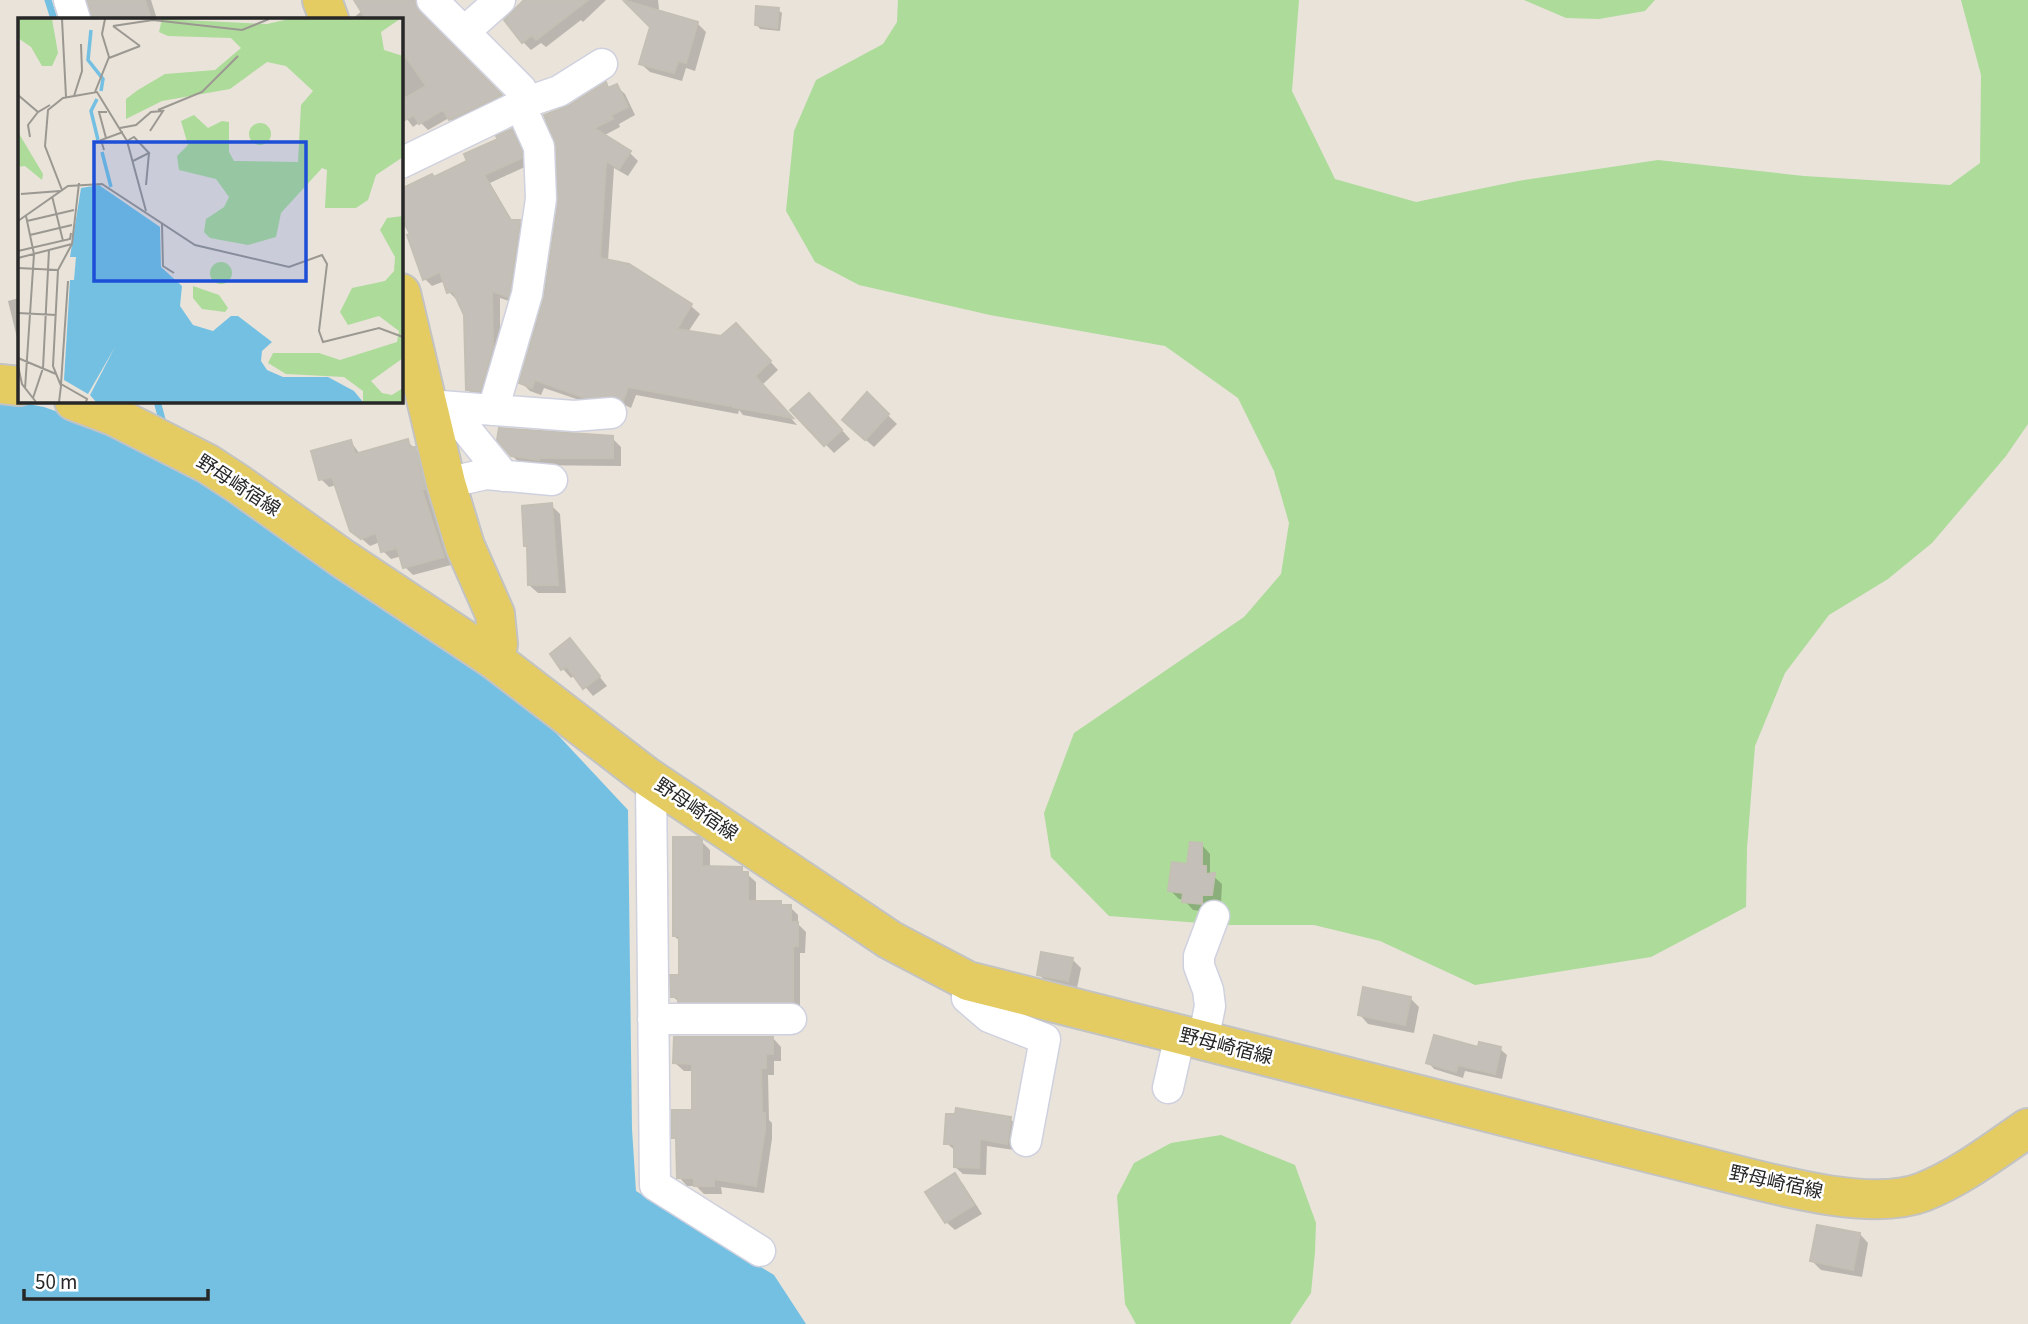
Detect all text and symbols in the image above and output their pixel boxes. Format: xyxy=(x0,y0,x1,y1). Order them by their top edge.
inset map xyxy=(18,18,402,402)
street label: 野母崎宿線 xyxy=(191,449,285,523)
street label: 野母崎宿線 xyxy=(649,772,743,848)
street label: 野母崎宿線 xyxy=(1177,1022,1275,1072)
street label: 野母崎宿線 xyxy=(1727,1160,1825,1206)
scale bar xyxy=(24,1258,208,1302)
text: 50 m xyxy=(35,1267,77,1297)

